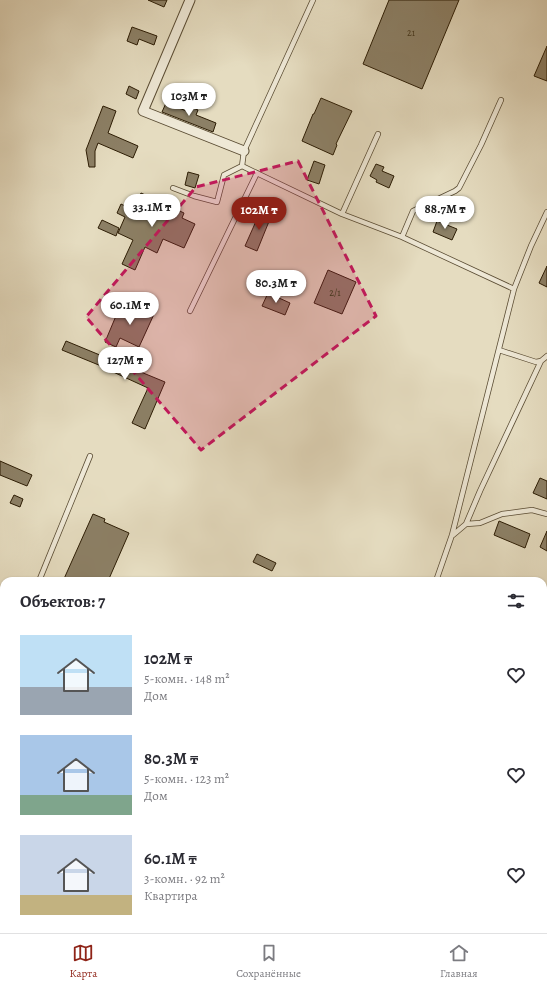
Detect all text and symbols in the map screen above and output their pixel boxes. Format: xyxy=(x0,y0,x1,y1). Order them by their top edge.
house number: 21 xyxy=(407,26,416,39)
pin: 103M ₸ xyxy=(156,83,222,117)
text: 103M ₸ xyxy=(171,87,207,104)
pin: 33.1M ₸ xyxy=(115,194,189,228)
pin: 88.7M ₸ xyxy=(408,196,482,230)
pin: 102M ₸ xyxy=(226,197,292,231)
text: 33.1M ₸ xyxy=(133,198,171,215)
text: 88.7M ₸ xyxy=(424,200,466,217)
text: 102M ₸ xyxy=(240,201,278,218)
pin: 80.3M ₸ xyxy=(239,270,313,304)
text: 80.3M ₸ xyxy=(255,274,297,291)
house number: 2/1 xyxy=(329,286,341,299)
pin: 60.1M ₸ xyxy=(93,292,167,326)
text: 60.1M ₸ xyxy=(110,296,150,313)
pin: 127M ₸ xyxy=(92,347,158,381)
text: 127M ₸ xyxy=(107,351,143,368)
text: Объектов: 7 xyxy=(20,590,105,613)
icon: filters xyxy=(505,590,527,612)
text: 102M ₸ xyxy=(144,647,192,670)
icon: home xyxy=(52,651,100,699)
icon: heart xyxy=(505,664,527,686)
text: 5-комн. · 148 m² xyxy=(144,670,230,687)
text: Дом xyxy=(144,687,168,704)
text: 80.3M ₸ xyxy=(144,747,198,770)
icon: home xyxy=(52,751,100,799)
icon: heart xyxy=(505,764,527,786)
text: 5-комн. · 123 m² xyxy=(144,770,229,787)
text: Дом xyxy=(144,787,168,804)
text: 60.1M ₸ xyxy=(144,847,197,870)
icon: home xyxy=(52,851,100,899)
icon: heart xyxy=(505,864,527,886)
text: 3-комн. · 92 m² xyxy=(144,870,225,887)
text: Квартира xyxy=(144,887,198,904)
tab: Карта xyxy=(69,942,97,981)
tab: Сохранённые xyxy=(236,942,301,981)
tab: Главная xyxy=(440,942,477,981)

